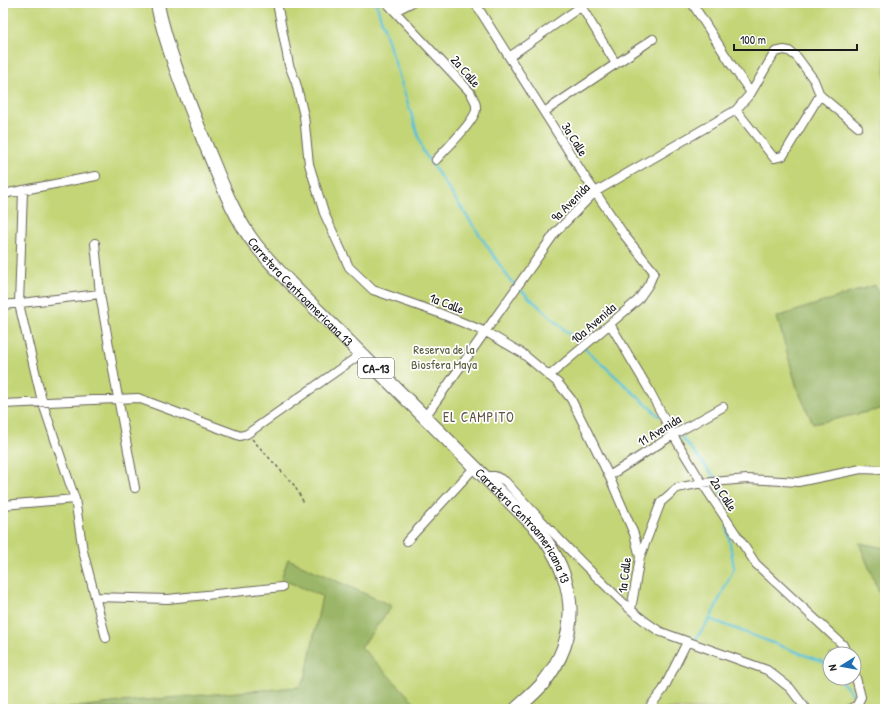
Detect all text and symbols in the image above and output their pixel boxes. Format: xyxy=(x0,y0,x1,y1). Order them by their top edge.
scale bar xyxy=(734,26,857,52)
text: 100 m xyxy=(740,31,766,48)
street label: 2a Calle xyxy=(447,51,485,91)
street label: 3a Calle xyxy=(558,119,592,159)
street label: 9a Avenida xyxy=(546,178,594,226)
street label: Carretera Centroamericana 13 xyxy=(244,233,357,350)
street label: 1a Calle xyxy=(427,288,467,318)
street label: 10a Avenida xyxy=(567,298,619,348)
park label: Reserva de la Biosfera Maya xyxy=(411,340,477,373)
road number: CA-13 xyxy=(358,358,394,378)
district label: EL CAMPITO xyxy=(443,407,515,426)
street label: 11 Avenida xyxy=(634,410,684,450)
street label: Carretera Centroamericana 13 xyxy=(471,464,575,585)
street label: 2a Calle xyxy=(706,474,742,514)
street label: 1a Calle xyxy=(613,556,635,594)
north arrow xyxy=(822,646,862,686)
text: N xyxy=(825,664,840,672)

